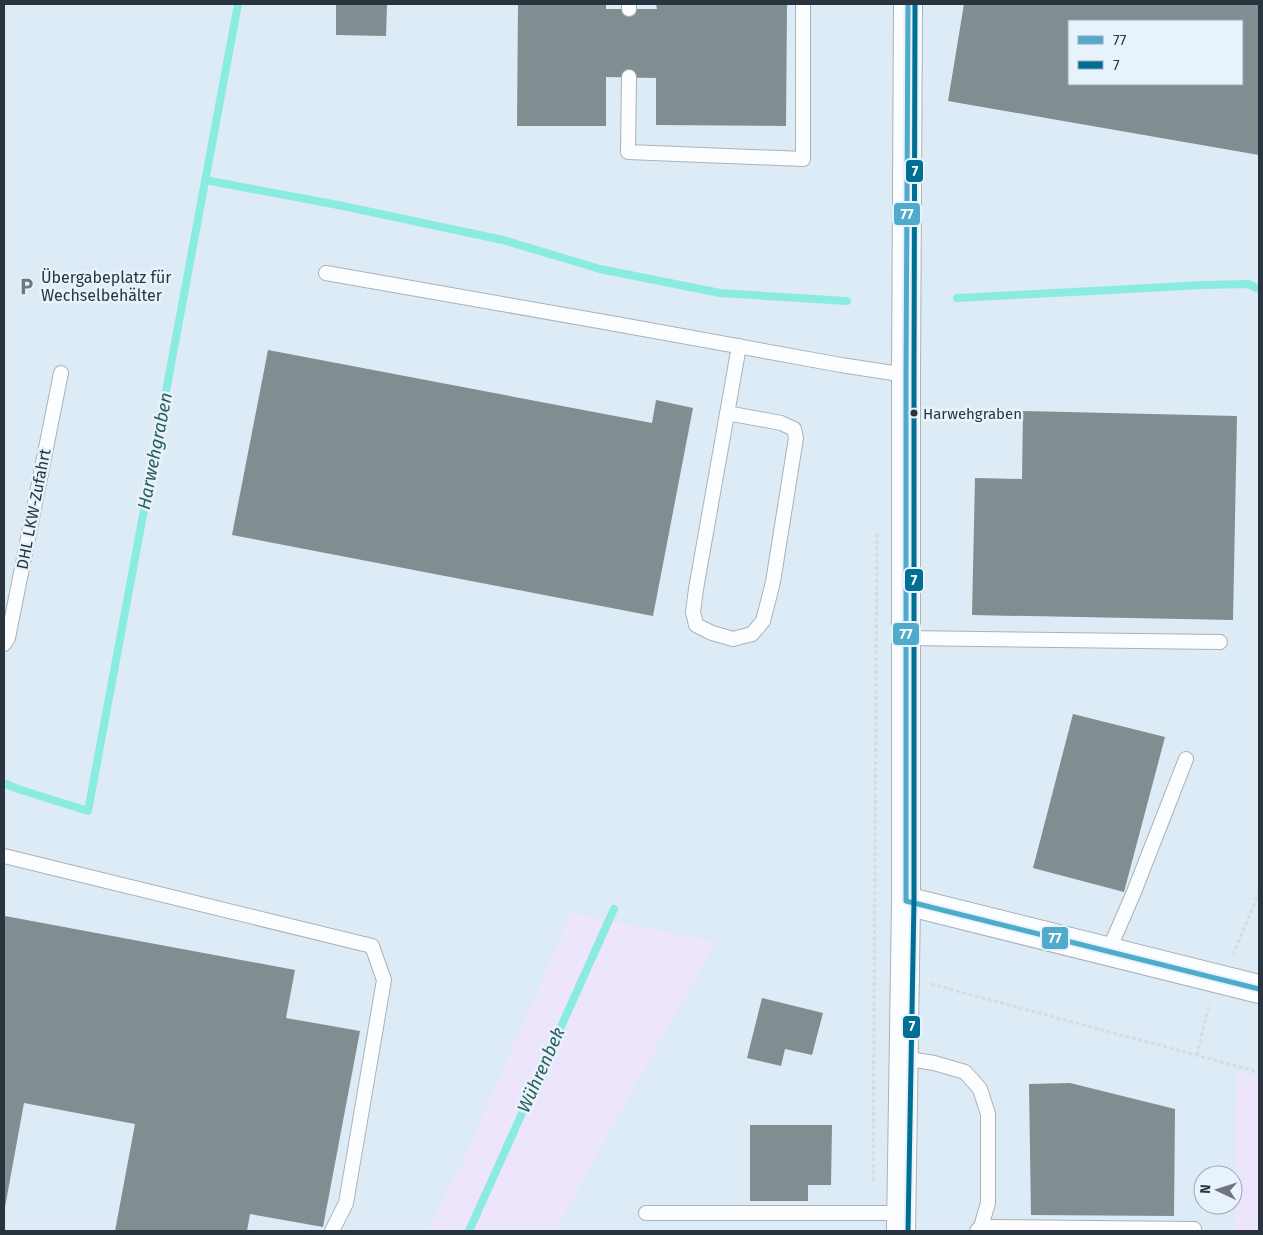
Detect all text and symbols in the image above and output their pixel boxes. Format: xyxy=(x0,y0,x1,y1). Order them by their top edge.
legend xyxy=(1068,20,1243,85)
text: 77 xyxy=(1113,31,1127,49)
text: 7 xyxy=(1113,56,1120,74)
line badge: 7 xyxy=(905,159,924,183)
text: 7 xyxy=(912,163,919,180)
line badge: 77 xyxy=(893,202,921,226)
text: 77 xyxy=(900,206,914,223)
place label: Übergabeplatz für Wechselbehälter xyxy=(41,268,172,305)
parking icon: Übergabeplatz für Wechselbehälter xyxy=(17,276,37,296)
water label: Harwehgraben xyxy=(133,391,177,511)
place label: Harwehgraben xyxy=(923,405,1022,423)
marker: Harwehgraben xyxy=(909,408,919,418)
street label: DHL LKW-Zufahrt xyxy=(12,447,55,571)
line badge: 7 xyxy=(904,568,924,592)
text: 7 xyxy=(911,572,918,589)
line badge: 77 xyxy=(892,622,920,646)
text: 77 xyxy=(899,626,913,643)
line badge: 77 xyxy=(1041,926,1069,950)
text: 77 xyxy=(1048,930,1062,947)
line badge: 7 xyxy=(902,1015,921,1039)
text: 7 xyxy=(909,1018,916,1035)
water label: Wührenbek xyxy=(512,1024,570,1116)
north arrow xyxy=(1193,1165,1243,1215)
text: N xyxy=(1197,1184,1214,1194)

